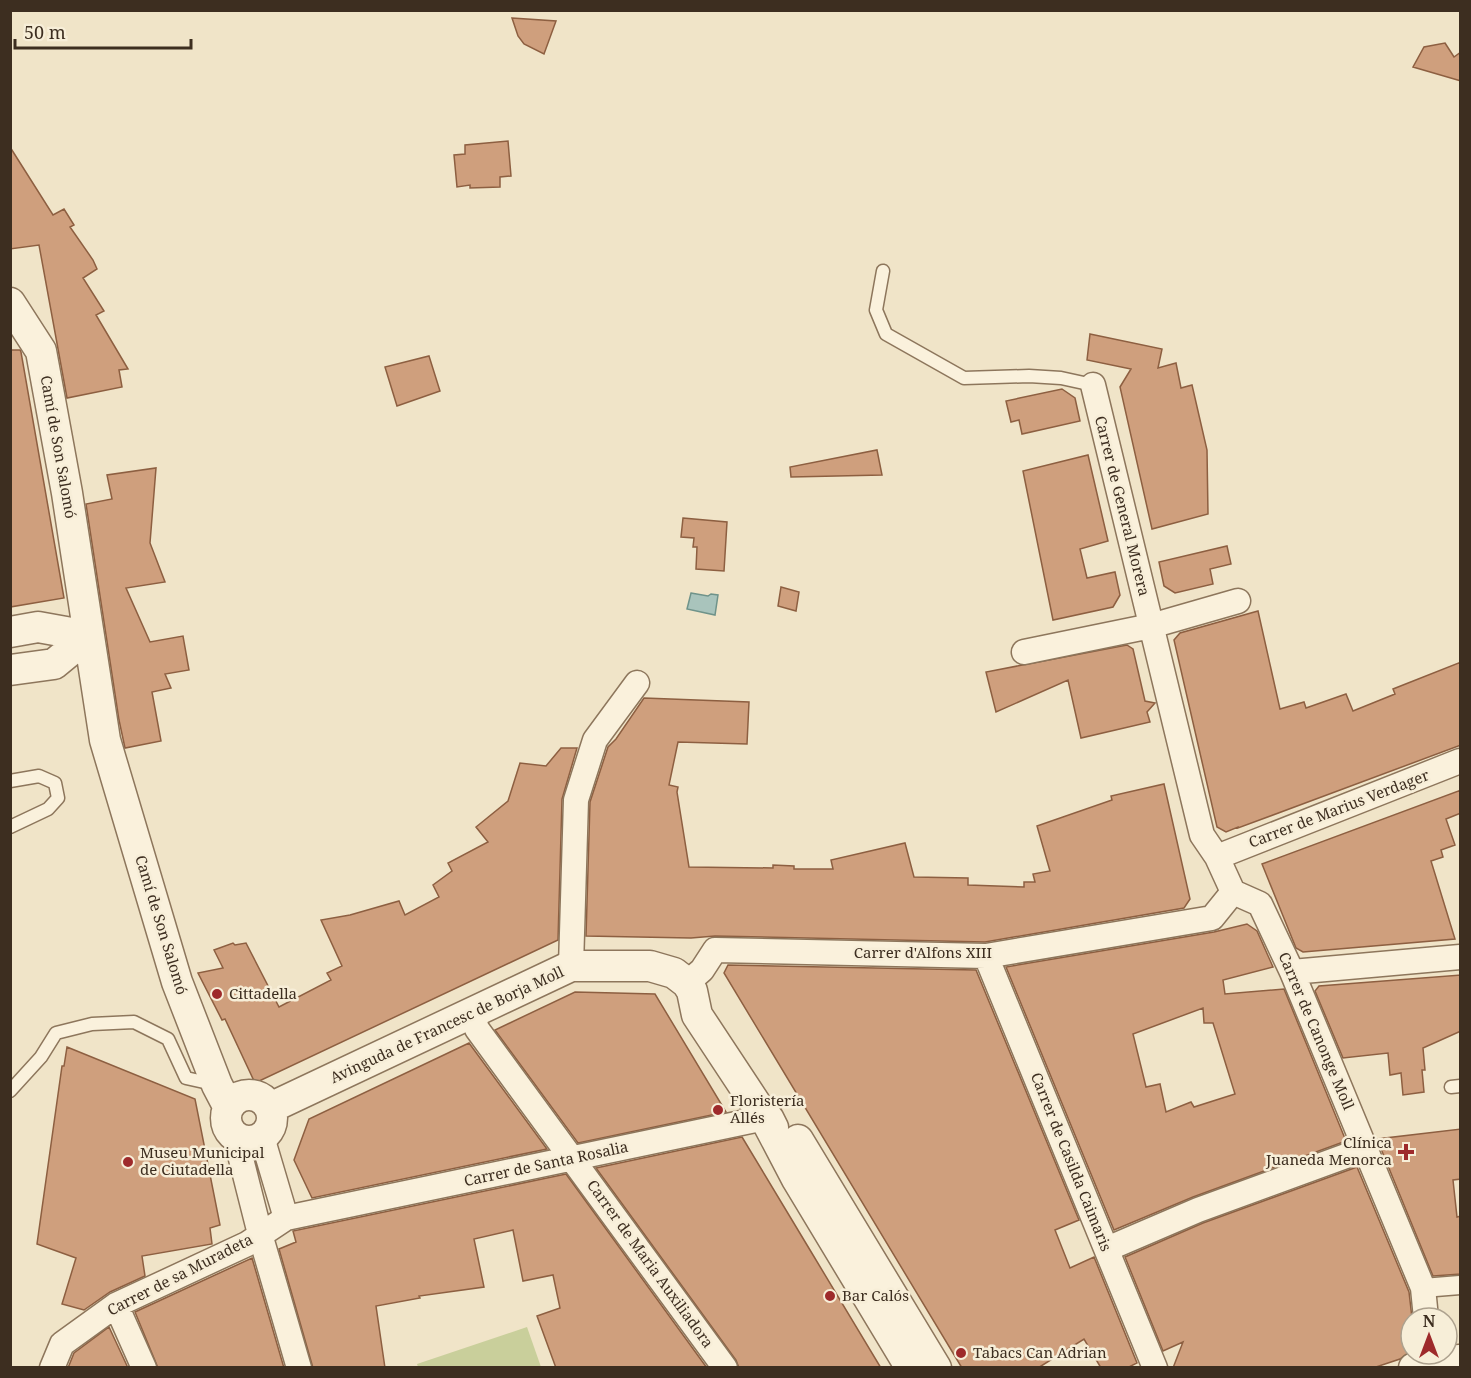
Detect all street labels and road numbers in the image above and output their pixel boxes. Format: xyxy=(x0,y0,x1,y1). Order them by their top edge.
street label: Camí de Son Salomó xyxy=(37,374,81,520)
street label: Carrer de General Morera xyxy=(1091,414,1155,598)
street label: Carrer de Marius Verdager xyxy=(1246,764,1432,852)
street label: Camí de Son Salomó xyxy=(131,853,193,997)
street label: Carrer d'Alfons XIII xyxy=(854,942,992,962)
street label: Carrer de Canonge Moll xyxy=(1275,949,1359,1113)
street label: Avinguda de Francesc de Borja Moll xyxy=(326,961,567,1087)
street label: Carrer de Casilda Caimaris xyxy=(1027,1069,1117,1254)
street label: Carrer de Santa Rosalia xyxy=(462,1136,630,1190)
street label: Carrer de Maria Auxiliadora xyxy=(583,1175,719,1351)
street label: Carrer de sa Muradeta xyxy=(103,1229,256,1320)

